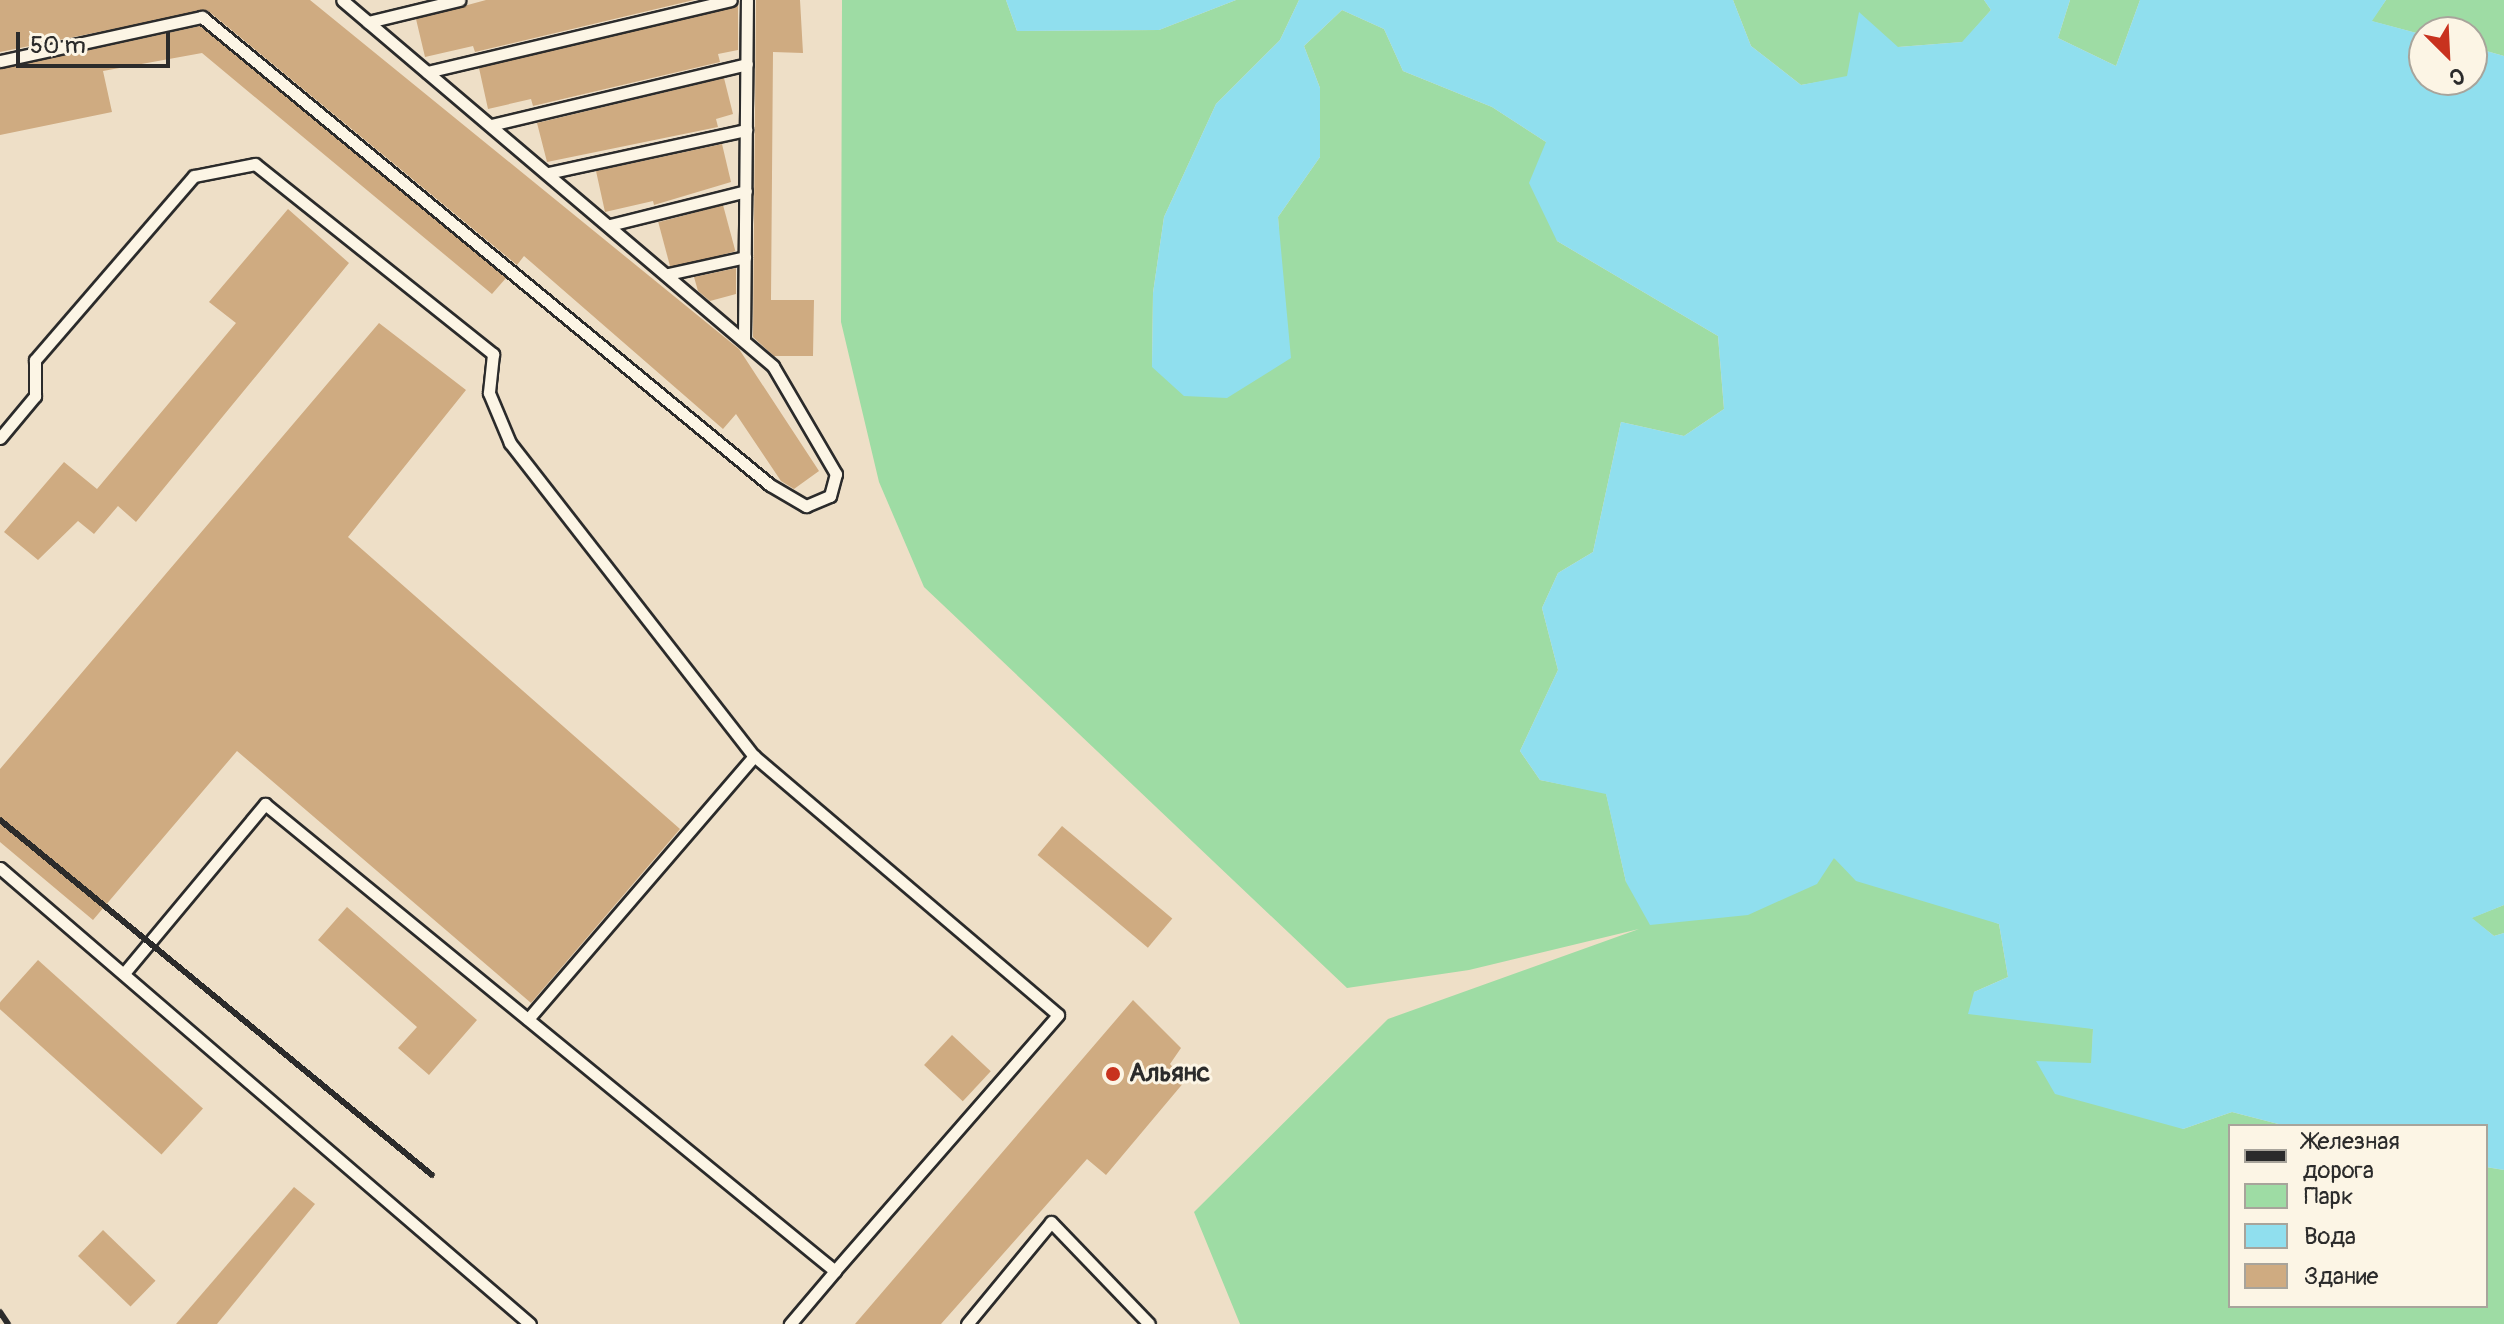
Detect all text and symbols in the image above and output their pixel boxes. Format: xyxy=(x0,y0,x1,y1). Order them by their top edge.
scale bar xyxy=(20,16,174,66)
north arrow xyxy=(2408,16,2488,96)
text: 50 m xyxy=(30,31,86,60)
text: С xyxy=(2445,61,2469,92)
place label: Альянс xyxy=(1129,1058,1210,1090)
marker: Альянс xyxy=(1104,1065,1122,1083)
legend xyxy=(2228,1124,2488,1308)
text: Железная дорога xyxy=(2303,1127,2400,1185)
text: Парк xyxy=(2304,1182,2353,1211)
text: Вода xyxy=(2304,1222,2356,1251)
text: Здание xyxy=(2304,1262,2378,1291)

